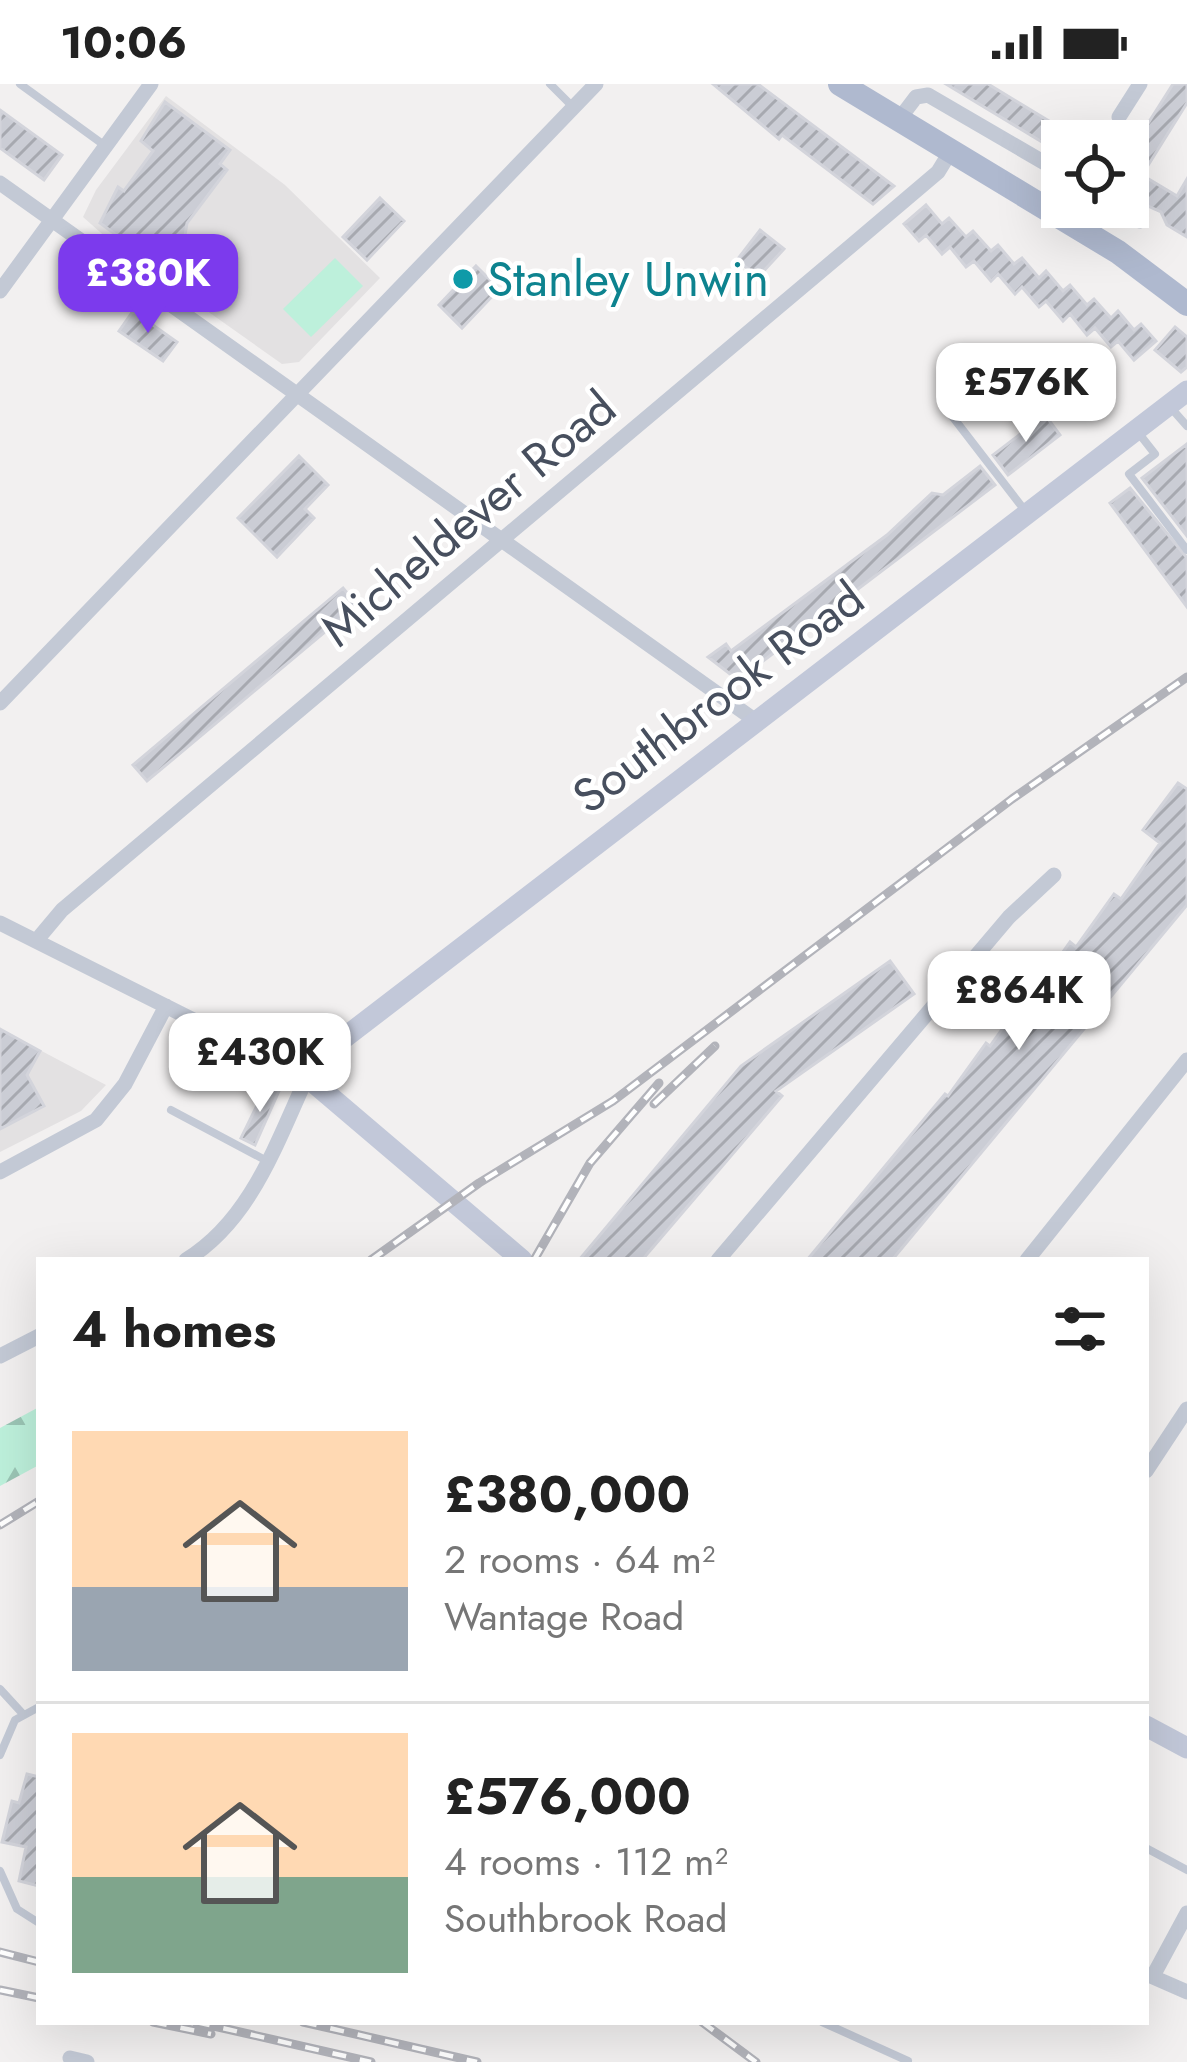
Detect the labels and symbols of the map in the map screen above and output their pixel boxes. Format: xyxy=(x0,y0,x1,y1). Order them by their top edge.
pin: £380K xyxy=(64,234,232,336)
place label: Stanley Unwin xyxy=(487,245,769,314)
marker: Stanley Unwin xyxy=(450,266,476,292)
pin: £576K xyxy=(942,343,1110,445)
street label: Micheldever Road xyxy=(306,374,631,662)
street label: Southbrook Road xyxy=(558,565,878,830)
pin: £864K xyxy=(935,951,1103,1053)
pin: £430K xyxy=(176,1013,344,1115)

